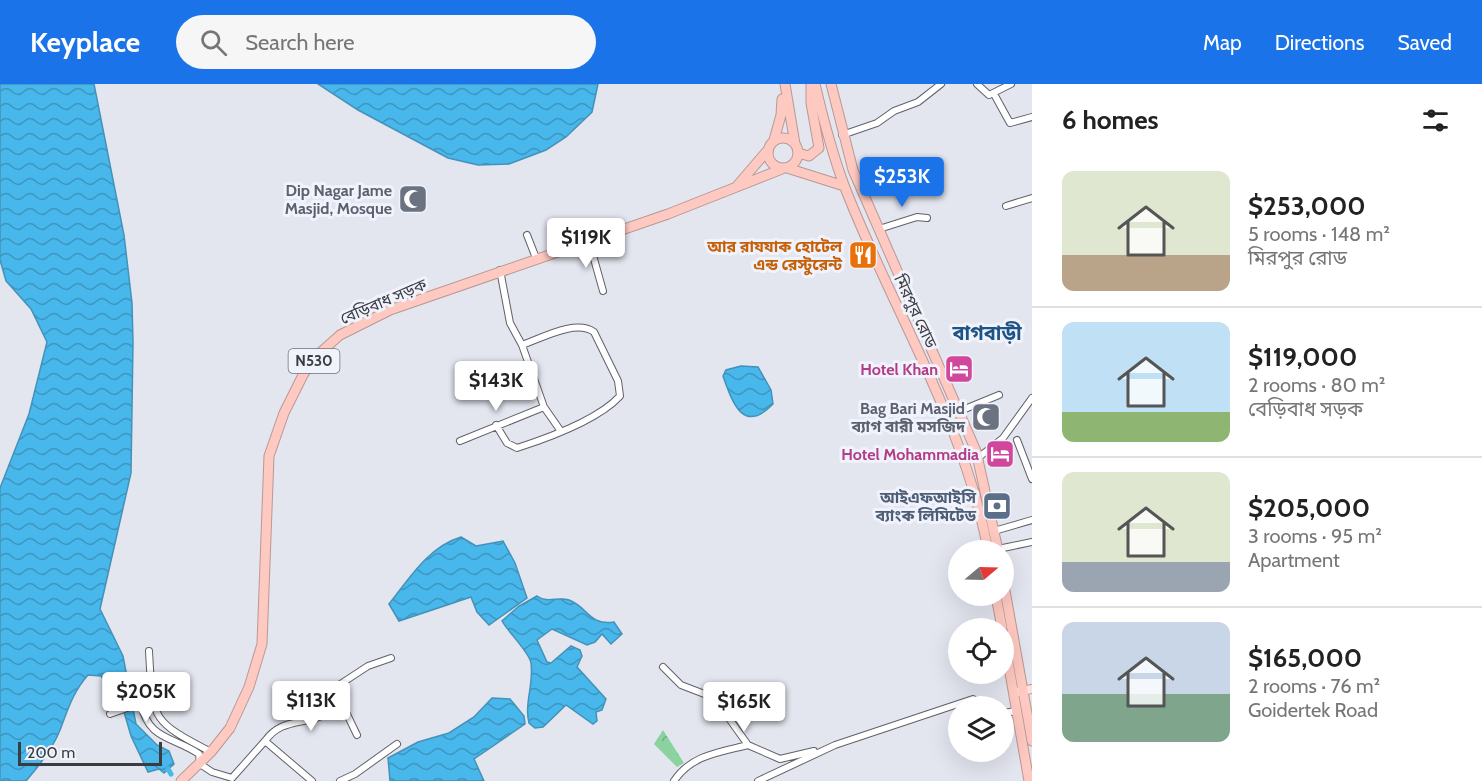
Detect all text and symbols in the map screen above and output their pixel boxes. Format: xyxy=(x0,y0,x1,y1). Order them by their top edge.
search box xyxy=(176,15,596,69)
text: Keyplace xyxy=(30,25,140,59)
icon: search xyxy=(197,26,230,59)
text: Search here xyxy=(245,29,355,56)
text: Map xyxy=(1203,30,1242,55)
text: Directions xyxy=(1275,30,1364,55)
text: Saved xyxy=(1397,30,1452,55)
text: 6 homes xyxy=(1062,104,1159,136)
icon: filters xyxy=(1419,104,1452,137)
pin: $253K xyxy=(860,157,944,208)
text: $253K xyxy=(874,164,930,188)
place label: Dip Nagar Jame Masjid, Mosque xyxy=(285,181,392,218)
mosque icon: Dip Nagar Jame Masjid, Mosque xyxy=(397,183,429,215)
text: $253,000 xyxy=(1248,190,1366,222)
icon: home xyxy=(1110,195,1182,267)
pin: $119K xyxy=(544,218,628,269)
text: 5 rooms · 148 m² xyxy=(1248,222,1390,246)
text: $119K xyxy=(561,225,611,249)
place label: আর রাযযাক হোটেল এন্ড রেস্টুরেন্ট xyxy=(706,237,843,276)
restaurant icon: আর রাযযাক হোটেল এন্ড রেস্টুরেন্ট xyxy=(847,239,879,271)
text: মিরপুর রোড xyxy=(1248,246,1347,270)
street label: মিরপুর রোড xyxy=(890,270,941,352)
street label: বেড়িবাধ সড়ক xyxy=(337,274,430,328)
district label: বাগবাড়ী xyxy=(951,321,1022,345)
text: $119,000 xyxy=(1248,341,1357,373)
icon: home xyxy=(1110,346,1182,418)
road number: N530 xyxy=(288,349,340,373)
hotel icon: Hotel Khan xyxy=(943,353,975,385)
place label: Hotel Khan xyxy=(860,360,938,379)
pin: $143K xyxy=(454,361,538,412)
text: $143K xyxy=(469,368,523,392)
text: 2 rooms · 80 m² xyxy=(1248,373,1385,397)
text: বেড়িবাধ সড়ক xyxy=(1248,397,1363,421)
place label: Bag Bari Masjid ব্যাগ বারী মসজিদ xyxy=(850,399,966,436)
mosque icon: Bag Bari Masjid ব্যাগ বারী মসজিদ xyxy=(970,401,1002,433)
hotel icon: Hotel Mohammadia xyxy=(984,438,1016,470)
place label: Hotel Mohammadia xyxy=(841,445,979,464)
place label: আইএফআইসি ব্যাংক লিমিটেড xyxy=(875,488,977,525)
bank icon: আইএফআইসি ব্যাংক লিমিটেড xyxy=(981,490,1013,522)
text: $205,000 xyxy=(1248,492,1370,524)
icon: home xyxy=(1110,496,1182,568)
text: 3 rooms · 95 m² xyxy=(1248,524,1382,548)
north arrow xyxy=(948,540,1014,606)
map controls xyxy=(948,540,1014,762)
text: Apartment xyxy=(1248,548,1340,572)
button: locate xyxy=(948,618,1014,684)
text: $165,000 xyxy=(1248,642,1362,674)
icon: home xyxy=(1110,646,1182,718)
pin: $205K xyxy=(104,672,188,723)
text: 2 rooms · 76 m² xyxy=(1248,674,1380,698)
text: $205K xyxy=(116,679,176,703)
pin: $113K xyxy=(269,681,353,732)
pin: $165K xyxy=(702,682,786,733)
text: $113K xyxy=(286,688,336,712)
text: $165K xyxy=(717,689,771,713)
button: layers xyxy=(948,696,1014,762)
text: Goidertek Road xyxy=(1248,698,1378,722)
scale bar xyxy=(18,739,162,766)
text: 200 m xyxy=(27,743,75,762)

